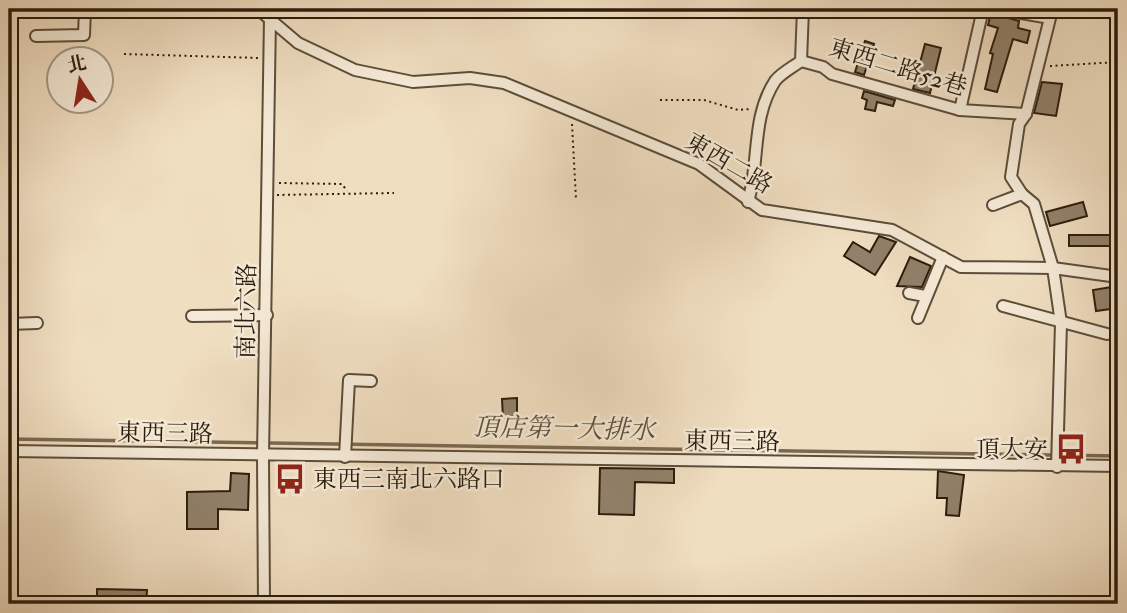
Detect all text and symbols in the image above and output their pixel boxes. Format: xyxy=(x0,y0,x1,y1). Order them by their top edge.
street label: 東西二路52巷 xyxy=(825,32,971,103)
north arrow xyxy=(46,46,116,116)
text: 北 xyxy=(65,51,88,78)
street label: 東西二路 xyxy=(679,126,778,201)
street label: 南北六路 xyxy=(230,263,263,359)
water label: 頂店第一大排水 xyxy=(473,411,658,447)
street label: 東西三路 xyxy=(117,417,213,450)
street label: 東西三路 xyxy=(684,425,780,458)
bus stop icon: 頂大安 xyxy=(1054,432,1088,466)
place label: 頂大安 xyxy=(976,434,1048,465)
bus stop icon: 東西三南北六路口 xyxy=(273,462,307,496)
place label: 東西三南北六路口 xyxy=(313,464,505,495)

